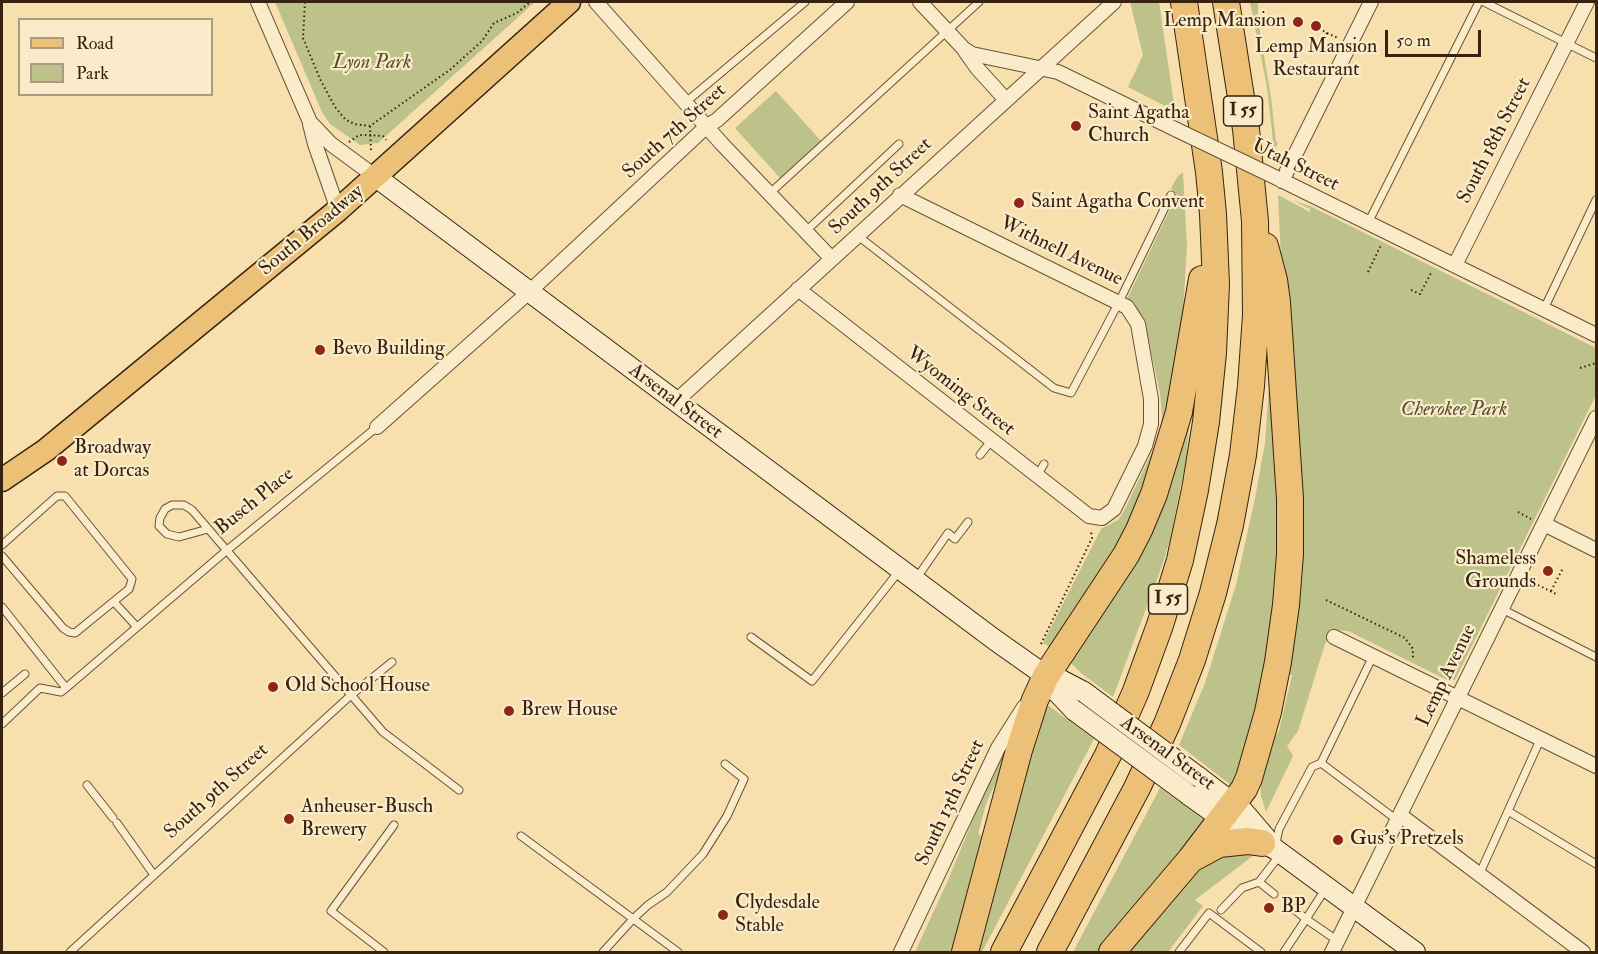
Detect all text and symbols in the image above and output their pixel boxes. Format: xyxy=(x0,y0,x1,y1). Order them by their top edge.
place label: Lemp Mansion xyxy=(1164,10,1286,34)
marker: Lemp Mansion xyxy=(1291,15,1305,29)
legend xyxy=(18,18,213,96)
scale bar xyxy=(1388,18,1484,56)
marker: Lemp Mansion Restaurant xyxy=(1309,19,1323,33)
text: 50 m xyxy=(1396,29,1431,52)
text: Road xyxy=(76,32,114,55)
place label: Lemp Mansion Restaurant xyxy=(1255,36,1377,83)
park label: Lyon Park xyxy=(333,52,411,76)
text: Park xyxy=(76,62,109,85)
street label: South 18th Street xyxy=(1453,74,1537,208)
street label: South 7th Street xyxy=(618,79,732,185)
road number: I 55 xyxy=(1224,96,1262,126)
place label: Saint Agatha Church xyxy=(1088,102,1190,149)
marker: Saint Agatha Church xyxy=(1069,119,1083,133)
street label: South 9th Street xyxy=(825,133,937,241)
street label: Utah Street xyxy=(1248,135,1342,197)
street label: South Broadway xyxy=(255,180,369,282)
place label: Saint Agatha Convent xyxy=(1031,191,1205,215)
marker: Saint Agatha Convent xyxy=(1012,196,1026,210)
street label: Withnell Avenue xyxy=(996,212,1126,292)
place label: Bevo Building xyxy=(332,338,445,362)
street label: Wyoming Street xyxy=(901,342,1019,442)
marker: Bevo Building xyxy=(313,343,327,357)
street label: Arsenal Street xyxy=(623,359,727,445)
park label: Cherokee Park xyxy=(1401,399,1507,423)
place label: Broadway at Dorcas xyxy=(74,437,151,484)
marker: Broadway at Dorcas xyxy=(55,454,69,468)
street label: Busch Place xyxy=(211,463,299,541)
place label: Shameless Grounds xyxy=(1455,548,1536,595)
marker: Shameless Grounds xyxy=(1541,564,1555,578)
road number: I 55 xyxy=(1148,584,1188,614)
street label: Lemp Avenue xyxy=(1412,621,1482,731)
place label: Old School House xyxy=(285,675,430,699)
marker: Old School House xyxy=(266,680,280,694)
place label: Brew House xyxy=(521,699,618,723)
marker: Brew House xyxy=(502,704,516,718)
street label: Arsenal Street xyxy=(1115,712,1219,796)
street label: South 13th Street xyxy=(911,736,991,870)
street label: South 9th Street xyxy=(160,739,274,845)
place label: Anheuser-Busch Brewery xyxy=(301,796,433,843)
marker: Anheuser-Busch Brewery xyxy=(282,812,296,826)
place label: Gus's Pretzels xyxy=(1350,828,1464,852)
marker: Gus's Pretzels xyxy=(1331,833,1345,847)
place label: Clydesdale Stable xyxy=(735,892,820,939)
place label: BP xyxy=(1281,896,1306,920)
marker: BP xyxy=(1262,901,1276,915)
marker: Clydesdale Stable xyxy=(716,908,730,922)

